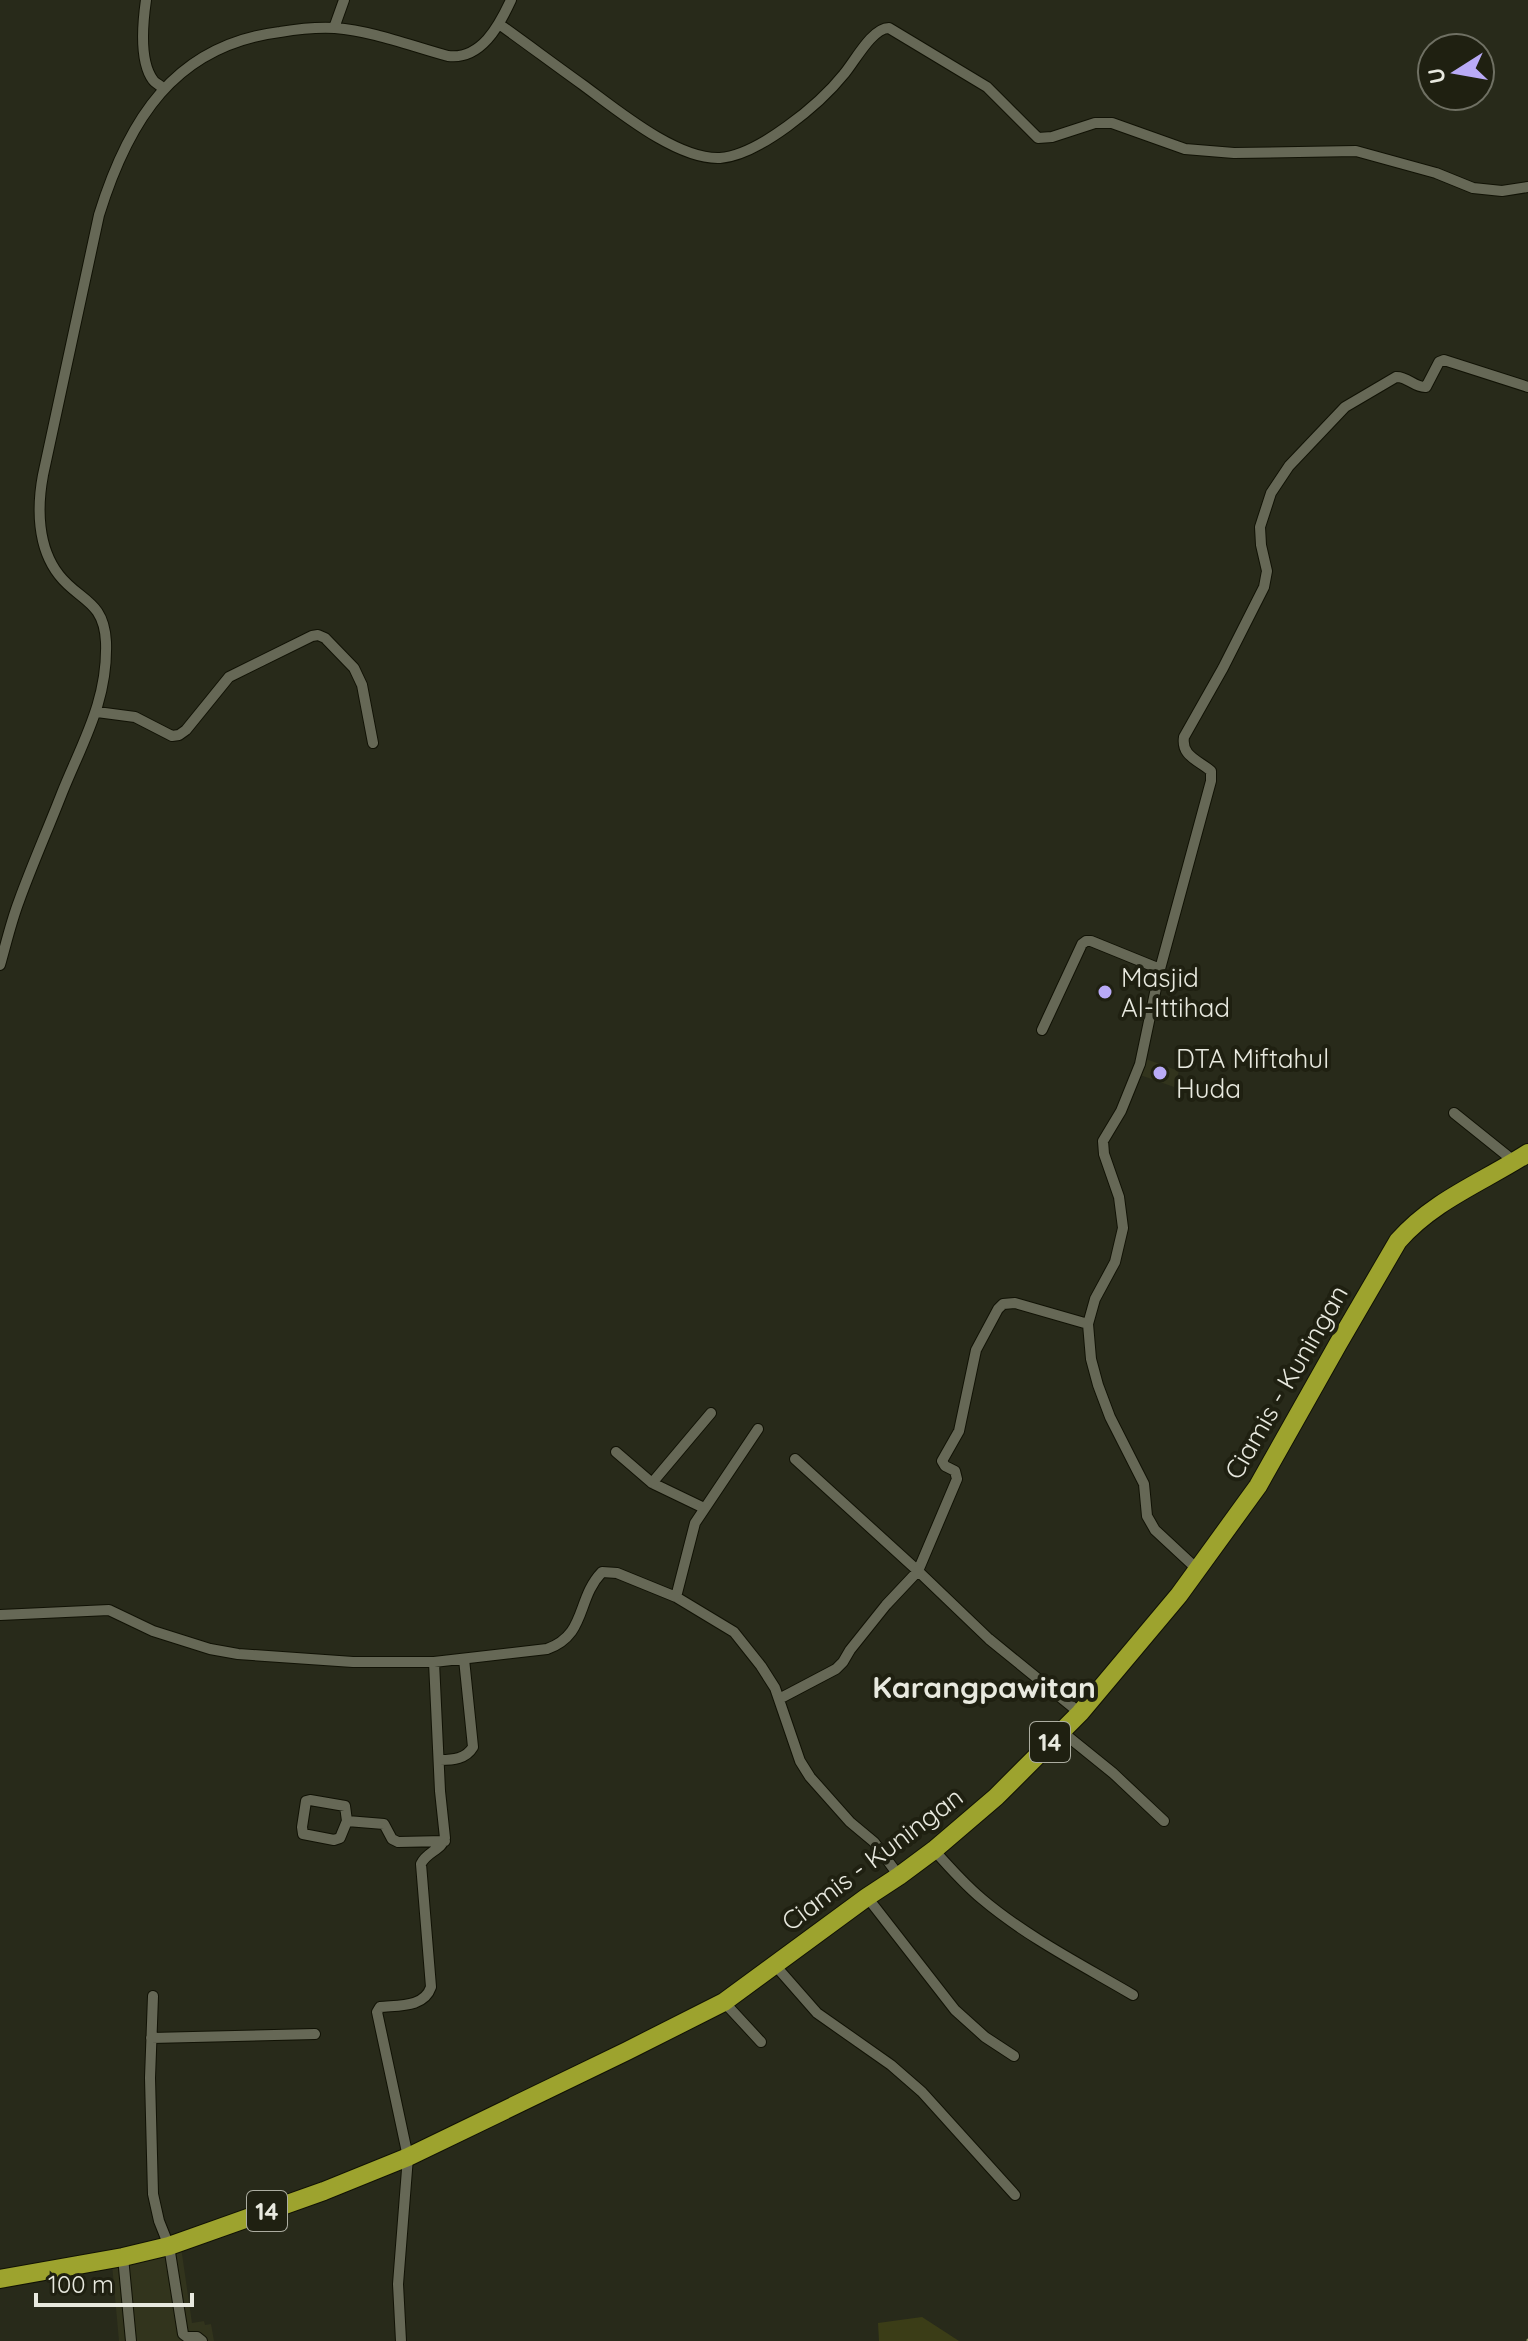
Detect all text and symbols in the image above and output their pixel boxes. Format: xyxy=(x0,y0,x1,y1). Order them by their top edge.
north arrow xyxy=(1416,32,1496,112)
text: U xyxy=(1421,66,1452,86)
place label: Masjid Al-Ittihad xyxy=(1121,961,1230,1024)
marker: Masjid Al-Ittihad xyxy=(1096,983,1114,1001)
place label: DTA Miftahul Huda xyxy=(1176,1042,1329,1105)
marker: DTA Miftahul Huda xyxy=(1151,1064,1169,1082)
street label: Ciamis - Kuningan xyxy=(1217,1279,1355,1485)
district label: Karangpawitan xyxy=(872,1668,1096,1706)
road number: 14 xyxy=(1030,1722,1070,1762)
street label: Ciamis - Kuningan xyxy=(775,1780,969,1938)
road number: 14 xyxy=(247,2191,287,2231)
scale bar xyxy=(36,2257,192,2307)
text: 100 m xyxy=(48,2269,114,2299)

